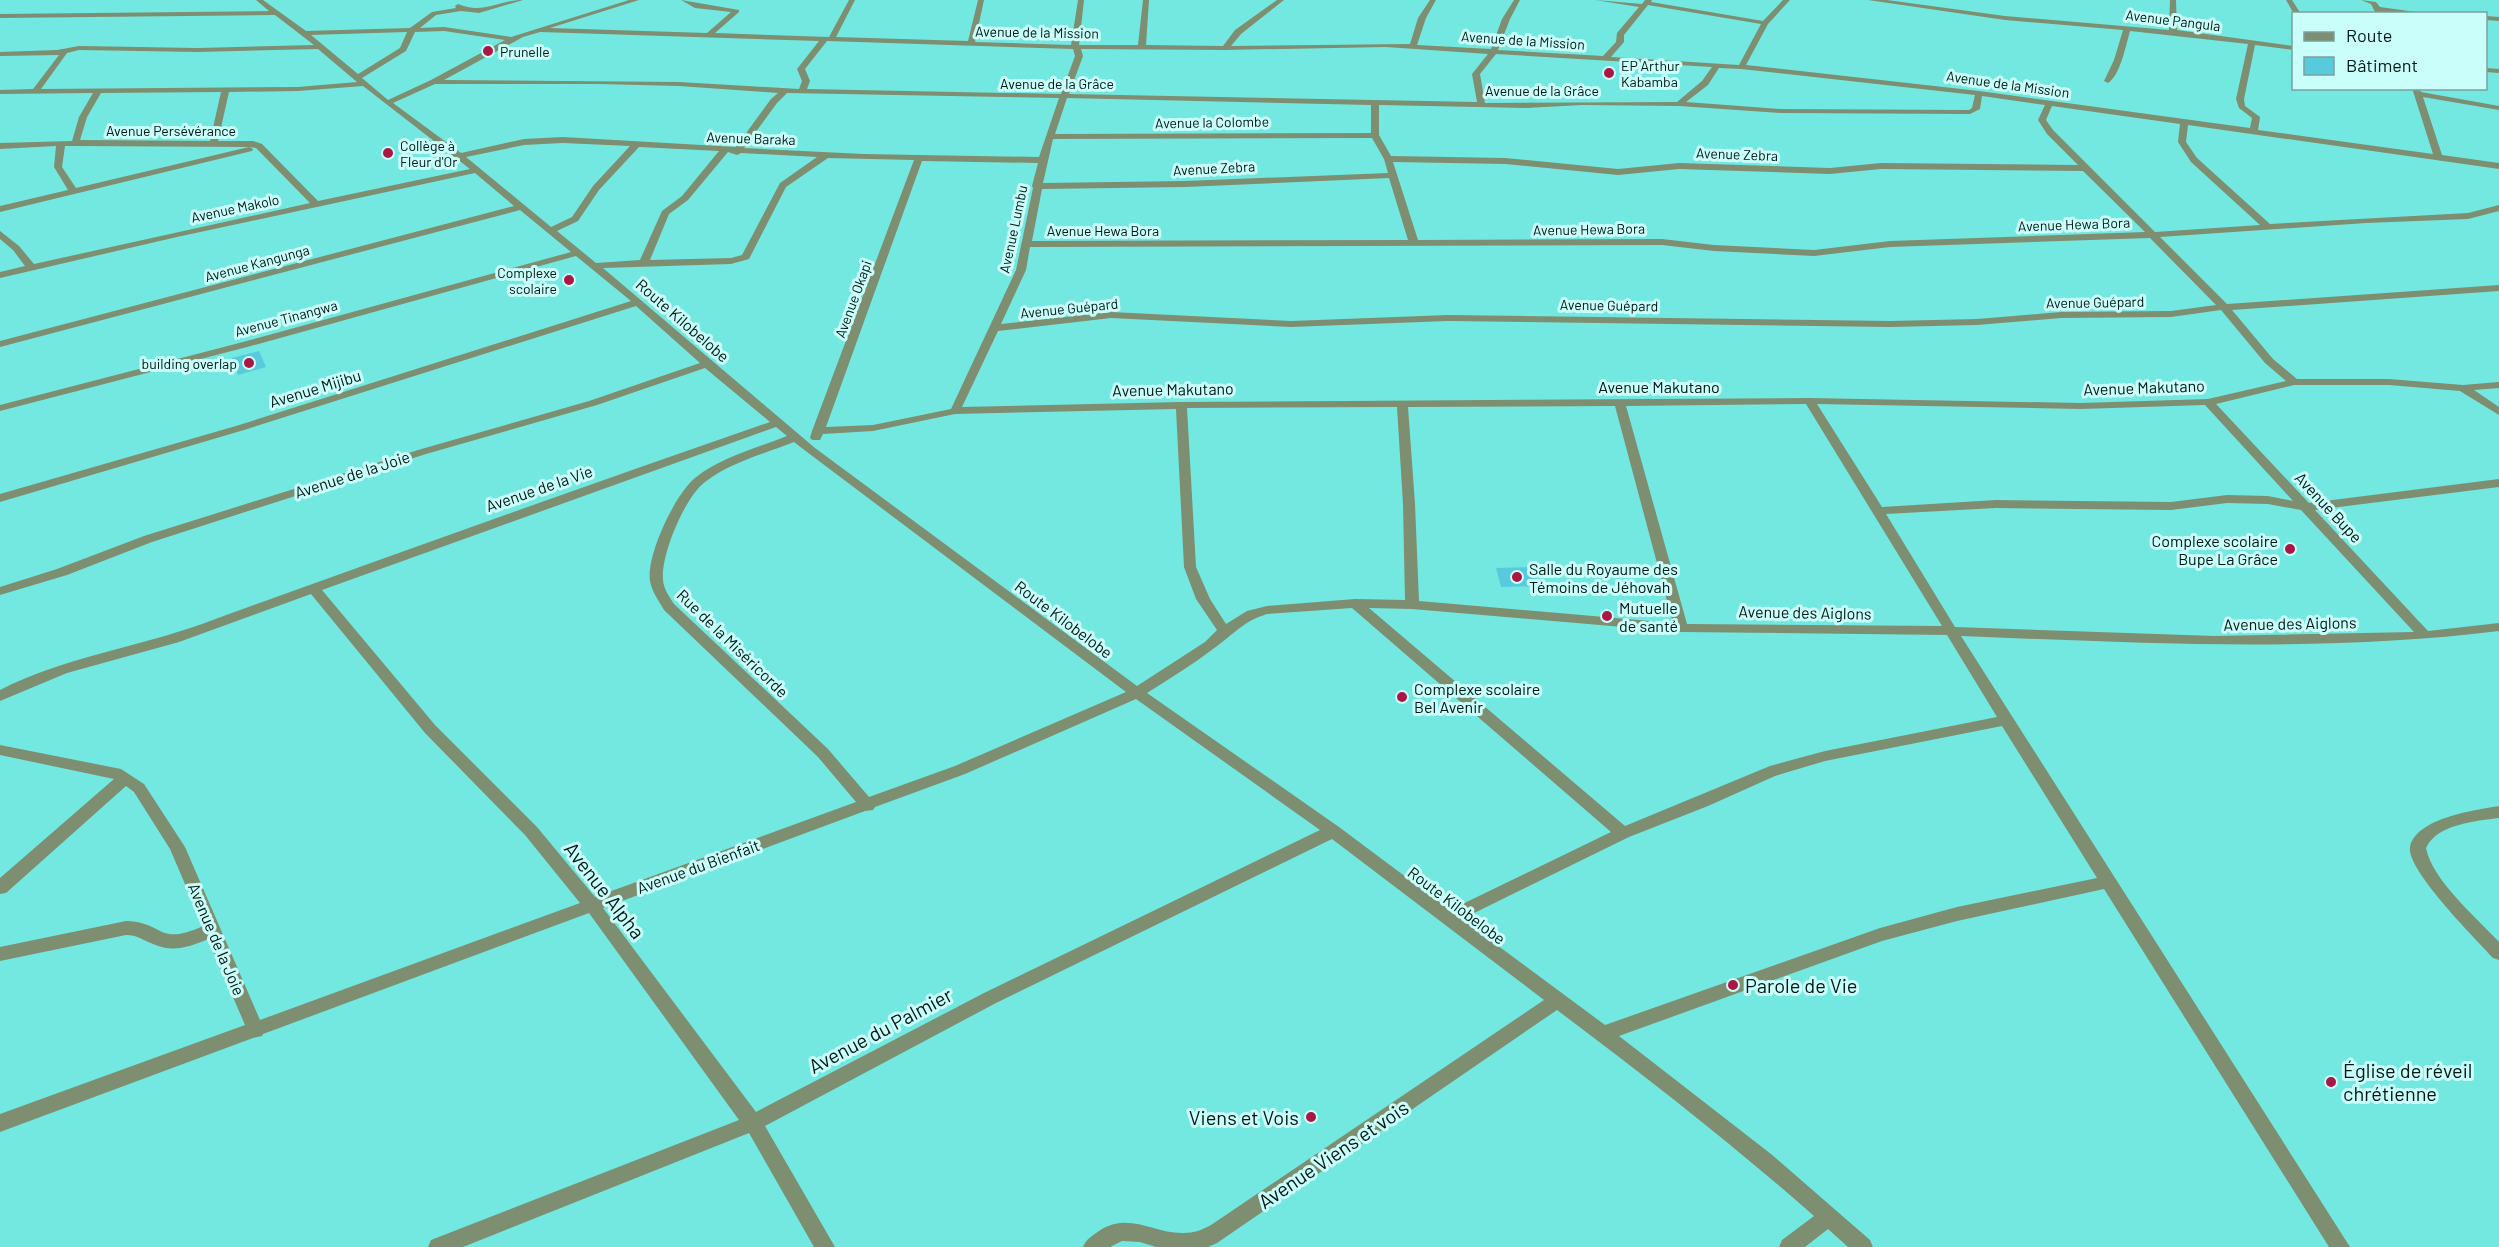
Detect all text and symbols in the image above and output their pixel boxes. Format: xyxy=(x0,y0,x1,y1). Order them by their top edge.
street label: Avenue Pangula xyxy=(2125,6,2221,34)
legend xyxy=(2292,12,2487,90)
street label: Avenue de la Mission xyxy=(975,22,1099,42)
text: Route xyxy=(2346,24,2392,46)
street label: Avenue de la Mission xyxy=(1461,27,1585,53)
place label: Prunelle xyxy=(500,43,550,60)
marker: Prunelle xyxy=(481,44,495,58)
text: Bâtiment xyxy=(2346,54,2418,76)
place label: EP Arthur Kabamba xyxy=(1621,57,1680,90)
marker: EP Arthur Kabamba xyxy=(1602,66,1616,80)
street label: Avenue de la Mission xyxy=(1945,67,2071,101)
street label: Avenue de la Grâce xyxy=(1000,75,1114,92)
street label: Avenue de la Grâce xyxy=(1485,82,1599,99)
street label: Avenue la Colombe xyxy=(1155,113,1269,131)
street label: Avenue Persévérance xyxy=(106,122,236,139)
street label: Avenue Baraka xyxy=(706,128,796,148)
place label: Collège à Fleur d'Or xyxy=(400,137,457,170)
street label: Avenue Zebra xyxy=(1696,144,1778,164)
marker: Collège à Fleur d'Or xyxy=(381,146,395,160)
street label: Avenue Zebra xyxy=(1172,157,1256,179)
street label: Avenue Lumbu xyxy=(995,183,1031,275)
street label: Avenue Makolo xyxy=(189,190,281,226)
street label: Avenue Hewa Bora xyxy=(2018,214,2130,234)
street label: Avenue Hewa Bora xyxy=(1533,220,1645,238)
street label: Avenue Hewa Bora xyxy=(1047,222,1159,239)
street label: Avenue Kangunga xyxy=(203,241,311,285)
street label: Avenue Okapi xyxy=(831,258,875,340)
place label: Complexe scolaire xyxy=(497,264,557,297)
marker: Complexe scolaire xyxy=(562,273,576,287)
street label: Route Kilobelobe xyxy=(632,274,734,366)
street label: Avenue Guépard xyxy=(2046,293,2144,311)
street label: Avenue Guépard xyxy=(1019,294,1119,322)
street label: Avenue Tinangwa xyxy=(233,296,339,340)
street label: Avenue Guépard xyxy=(1560,296,1658,314)
place label: building overlap xyxy=(142,355,237,372)
marker: building overlap xyxy=(242,356,256,370)
street label: Avenue Mijibu xyxy=(267,365,363,411)
street label: Avenue Makutano xyxy=(2083,375,2205,399)
street label: Avenue Makutano xyxy=(1598,377,1720,396)
street label: Avenue Makutano xyxy=(1112,378,1234,400)
street label: Avenue de la Joie xyxy=(292,446,412,502)
street label: Avenue de la Vie xyxy=(483,461,595,515)
street label: Avenue Bupe xyxy=(2291,468,2367,546)
place label: Complexe scolaire Bupe La Grâce xyxy=(2152,531,2278,568)
marker: Complexe scolaire Bupe La Grâce xyxy=(2283,542,2297,556)
place label: Salle du Royaume des Témoins de Jéhovah xyxy=(1529,559,1678,596)
marker: Salle du Royaume des Témoins de Jéhovah xyxy=(1510,570,1524,584)
street label: Route Kilobelobe xyxy=(1011,576,1117,662)
street label: Rue de la Miséricorde xyxy=(673,585,793,701)
place label: Mutuelle de santé xyxy=(1619,598,1678,635)
street label: Avenue des Aiglons xyxy=(1738,601,1872,623)
marker: Mutuelle de santé xyxy=(1600,609,1614,623)
street label: Avenue des Aiglons xyxy=(2223,612,2357,634)
place label: Complexe scolaire Bel Avenir xyxy=(1414,679,1540,716)
marker: Complexe scolaire Bel Avenir xyxy=(1395,690,1409,704)
street label: Avenue du Bienfait xyxy=(634,835,762,897)
street label: Avenue Alpha xyxy=(560,837,650,943)
street label: Route Kilobelobe xyxy=(1404,862,1510,948)
street label: Avenue de la Joie xyxy=(185,880,249,998)
place label: Parole de Vie xyxy=(1745,973,1857,997)
marker: Parole de Vie xyxy=(1726,978,1740,992)
street label: Avenue du Palmier xyxy=(804,982,956,1078)
place label: Église de réveil chrétienne xyxy=(2343,1058,2472,1105)
marker: Église de réveil chrétienne xyxy=(2324,1075,2338,1089)
street label: Avenue Viens et vois xyxy=(1253,1095,1413,1213)
place label: Viens et Vois xyxy=(1189,1105,1299,1129)
marker: Viens et Vois xyxy=(1304,1110,1318,1124)

